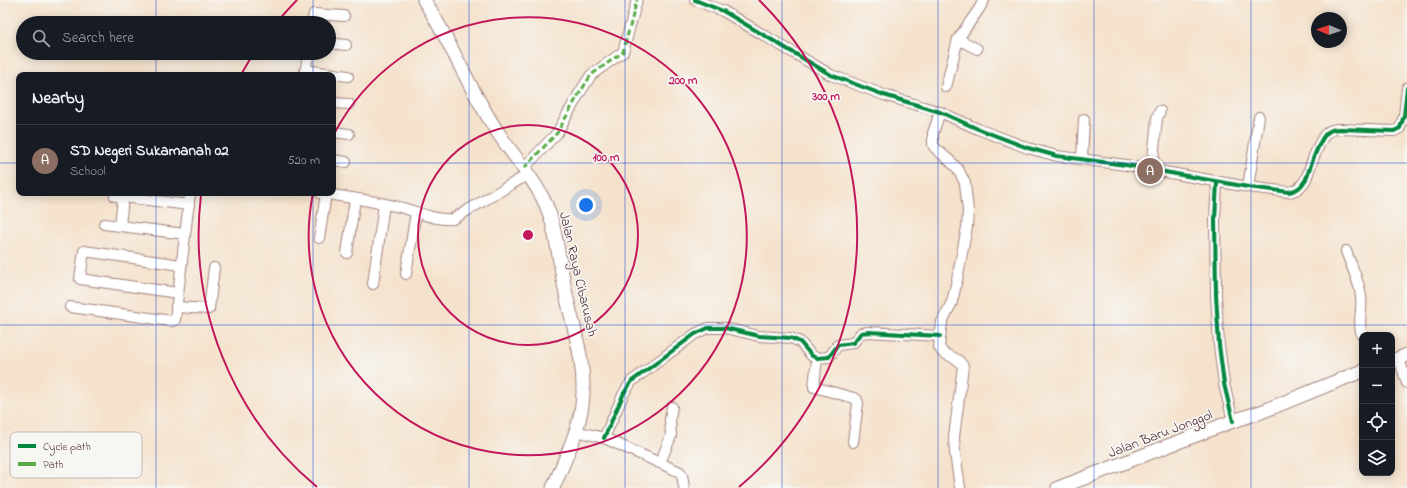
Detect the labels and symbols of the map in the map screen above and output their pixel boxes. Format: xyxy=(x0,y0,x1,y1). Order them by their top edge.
north arrow xyxy=(1311,12,1347,48)
text: 200 m xyxy=(668,72,698,90)
text: 300 m xyxy=(811,88,841,106)
text: 100 m xyxy=(593,149,620,167)
pin: A xyxy=(1137,156,1163,186)
your location xyxy=(576,195,596,215)
street label: Jalan Raya Cibarusah xyxy=(552,210,602,339)
centre of rings xyxy=(521,228,535,242)
street label: Jalan Baru Jonggol xyxy=(1105,405,1216,465)
legend xyxy=(10,432,142,478)
text: Cycle path xyxy=(43,439,91,456)
text: Path xyxy=(43,457,64,473)

